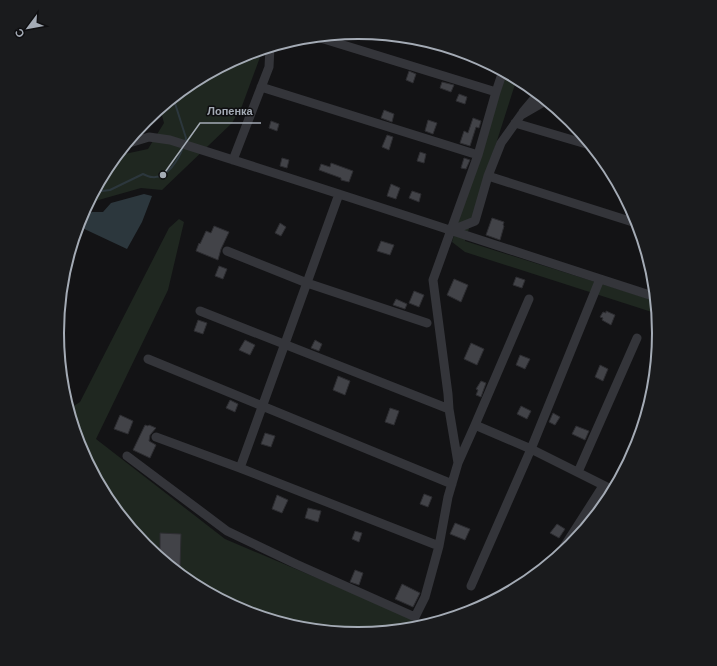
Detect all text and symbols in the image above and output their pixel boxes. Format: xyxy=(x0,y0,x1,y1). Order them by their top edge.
north arrow xyxy=(8,8,48,48)
text: С xyxy=(12,27,27,40)
callout: Лопенка xyxy=(200,100,261,123)
text: Лопенка xyxy=(207,105,254,117)

